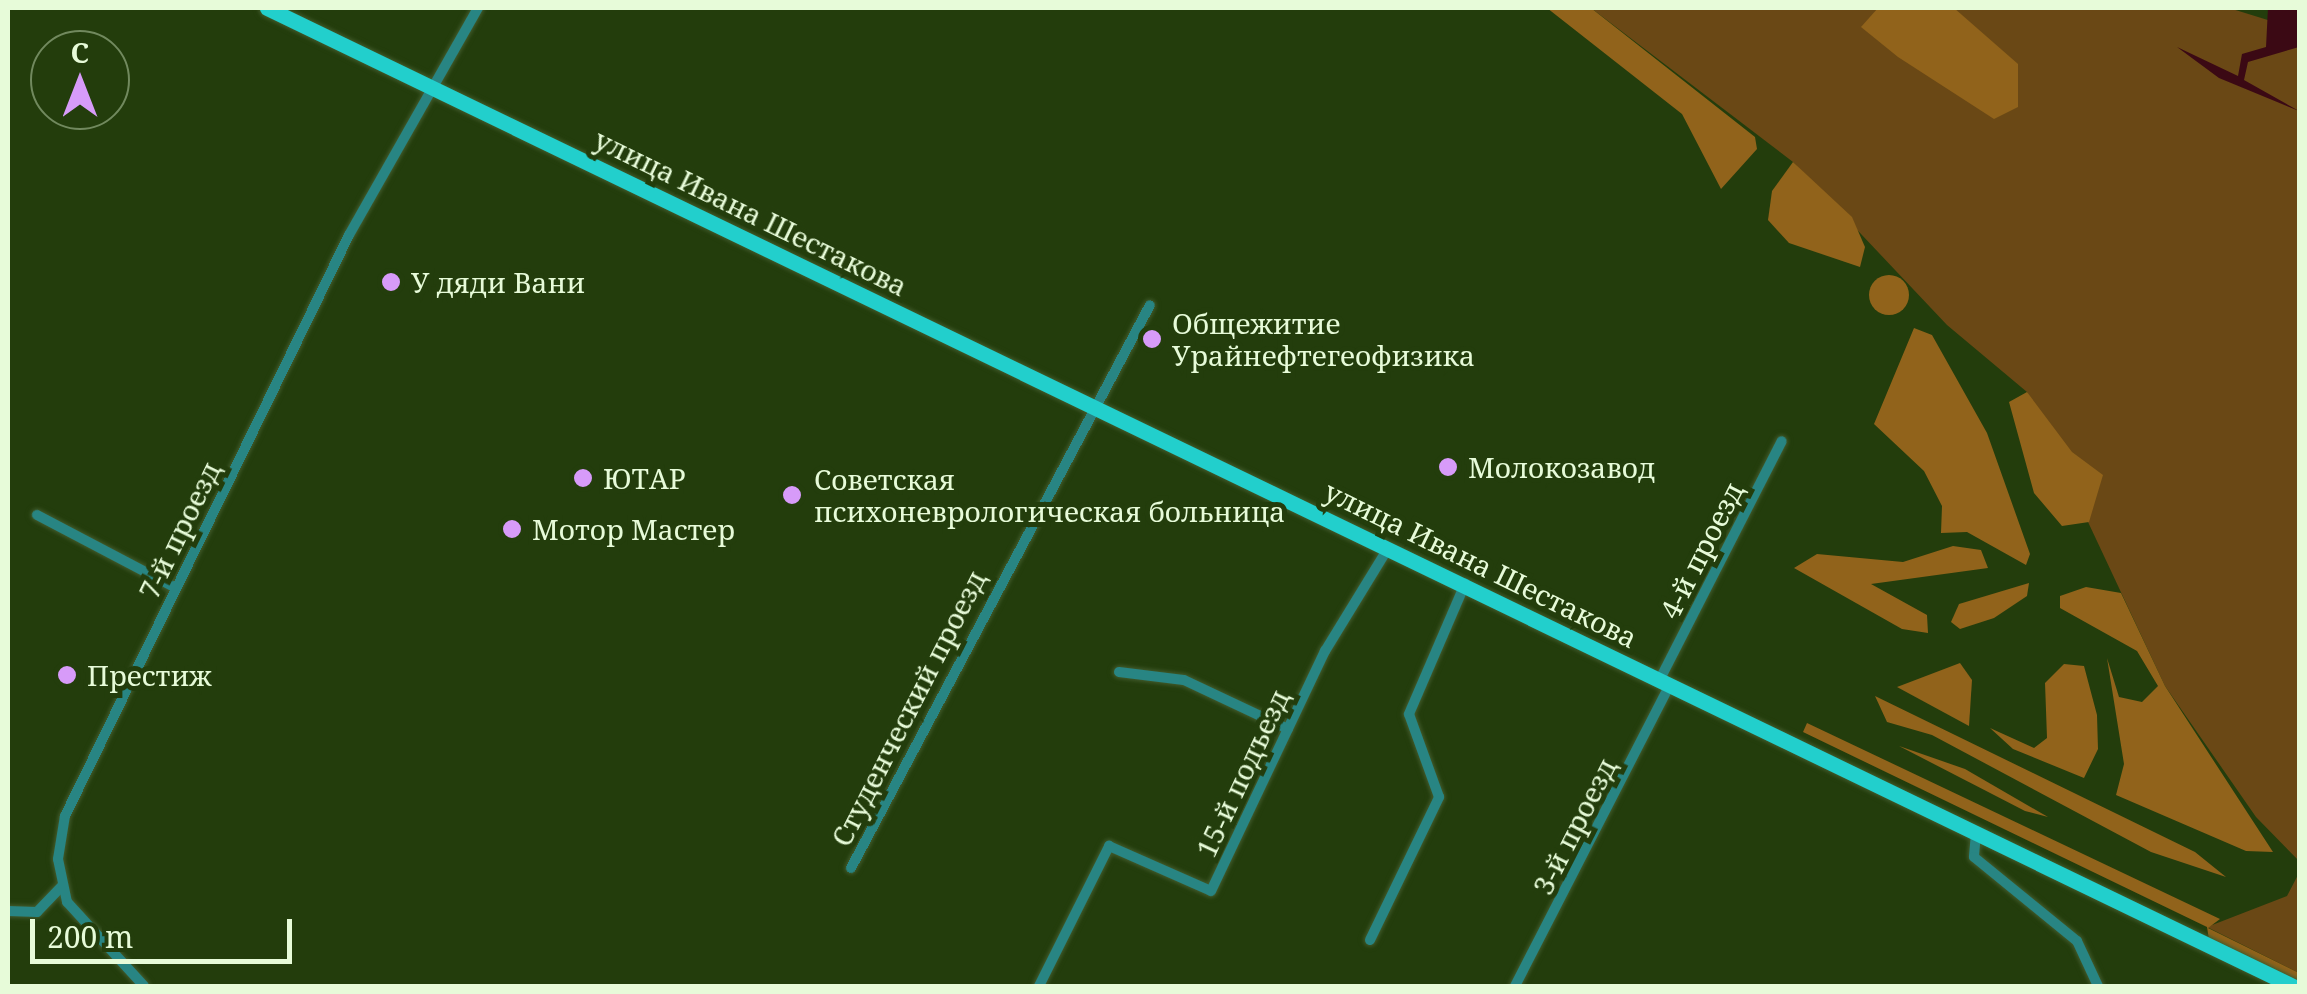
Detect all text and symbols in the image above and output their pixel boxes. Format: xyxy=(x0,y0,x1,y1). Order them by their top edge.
north arrow xyxy=(30,30,130,130)
text: С xyxy=(71,33,89,71)
street label: улица Ивана Шестакова xyxy=(589,122,913,302)
place label: У дяди Вани xyxy=(411,265,585,299)
marker: У дяди Вани xyxy=(380,271,402,293)
place label: Общежитие Урайнефтегеофизика xyxy=(1172,306,1475,372)
marker: Общежитие Урайнефтегеофизика xyxy=(1141,328,1163,350)
place label: Молокозавод xyxy=(1468,450,1655,484)
street label: 7-й проезд xyxy=(131,456,227,604)
marker: Молокозавод xyxy=(1437,456,1459,478)
place label: ЮТАР xyxy=(603,461,686,495)
place label: Советская психоневрологическая больница xyxy=(814,462,1285,528)
marker: ЮТАР xyxy=(572,467,594,489)
street label: улица Ивана Шестакова xyxy=(1319,474,1643,654)
street label: 4-й проезд xyxy=(1652,476,1750,624)
marker: Советская психоневрологическая больница xyxy=(779,482,805,508)
place label: Мотор Мастер xyxy=(532,512,735,546)
marker: Мотор Мастер xyxy=(501,518,523,540)
street label: Студенческий проезд xyxy=(824,564,992,852)
place label: Престиж xyxy=(87,658,212,692)
marker: Престиж xyxy=(56,664,78,686)
street label: 15-й подъезд xyxy=(1189,684,1295,862)
street label: 3-й проезд xyxy=(1525,752,1623,900)
scale bar xyxy=(35,899,298,961)
text: 200 m xyxy=(47,916,133,957)

